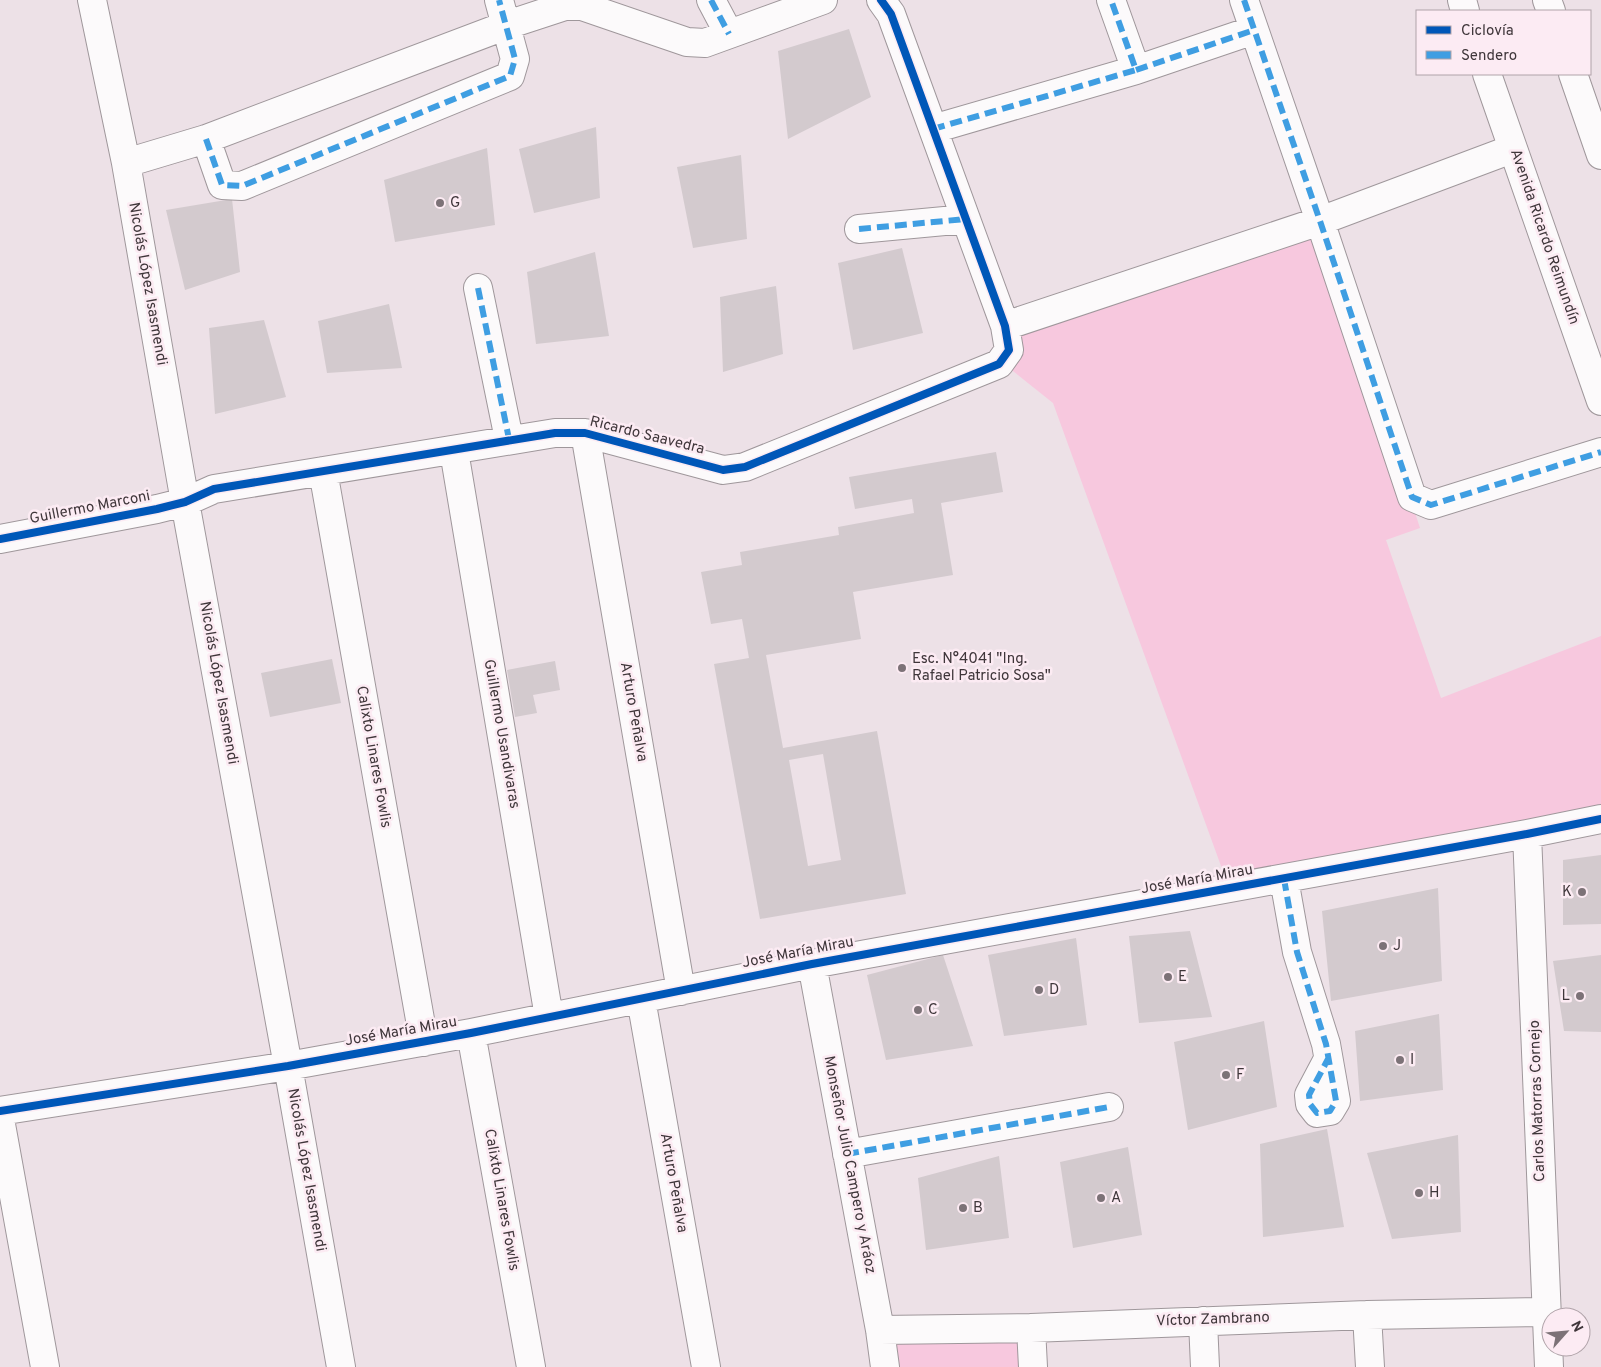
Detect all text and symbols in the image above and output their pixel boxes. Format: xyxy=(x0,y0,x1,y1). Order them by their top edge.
legend xyxy=(1416,10,1591,75)
text: Ciclovía xyxy=(1461,22,1514,41)
text: Sendero xyxy=(1461,47,1517,66)
street label: Avenida Ricardo Reimundín xyxy=(1505,147,1583,327)
place label: G xyxy=(450,194,460,213)
marker: G xyxy=(434,197,446,209)
street label: Nicolás López Isasmendi xyxy=(123,201,171,367)
street label: Ricardo Saavedra xyxy=(588,413,706,459)
street label: Guillermo Marconi xyxy=(28,487,152,529)
street label: Nicolás López Isasmendi xyxy=(194,600,242,766)
place label: Esc. N°4041 "Ing. Rafael Patricio Sosa" xyxy=(912,650,1051,686)
street label: Guillermo Usandivaras xyxy=(479,658,523,810)
street label: Arturo Peñalva xyxy=(615,661,651,763)
marker: Esc. N°4041 "Ing. Rafael Patricio Sosa" xyxy=(896,662,908,674)
street label: Calixto Linares Fowlis xyxy=(351,684,395,830)
street label: José María Mirau xyxy=(1140,861,1254,899)
place label: K xyxy=(1562,883,1572,902)
marker: K xyxy=(1576,886,1588,898)
street label: José María Mirau xyxy=(741,933,855,973)
place label: J xyxy=(1393,937,1401,956)
marker: J xyxy=(1377,940,1389,952)
place label: E xyxy=(1178,968,1187,987)
marker: E xyxy=(1162,971,1174,983)
place label: D xyxy=(1049,981,1059,1000)
marker: D xyxy=(1033,984,1045,996)
place label: L xyxy=(1562,987,1570,1006)
marker: L xyxy=(1574,990,1586,1002)
place label: C xyxy=(928,1001,938,1020)
marker: C xyxy=(912,1004,924,1016)
street label: José María Mirau xyxy=(344,1013,458,1051)
street label: Carlos Matorras Cornejo xyxy=(1526,1020,1550,1182)
place label: I xyxy=(1410,1051,1414,1070)
street label: Monseñor Julio Campero y Aráoz xyxy=(819,1054,879,1276)
marker: I xyxy=(1394,1054,1406,1066)
place label: F xyxy=(1236,1066,1244,1085)
marker: F xyxy=(1220,1069,1232,1081)
street label: Nicolás López Isasmendi xyxy=(282,1087,330,1253)
street label: Calixto Linares Fowlis xyxy=(479,1127,523,1273)
street label: Arturo Peñalva xyxy=(655,1132,691,1234)
place label: H xyxy=(1429,1184,1440,1203)
marker: H xyxy=(1413,1187,1425,1199)
place label: A xyxy=(1111,1189,1121,1208)
marker: A xyxy=(1095,1192,1107,1204)
place label: B xyxy=(973,1199,983,1218)
marker: B xyxy=(957,1202,969,1214)
north arrow xyxy=(1541,1307,1591,1357)
street label: Víctor Zambrano xyxy=(1156,1309,1270,1331)
text: N xyxy=(1566,1318,1586,1335)

